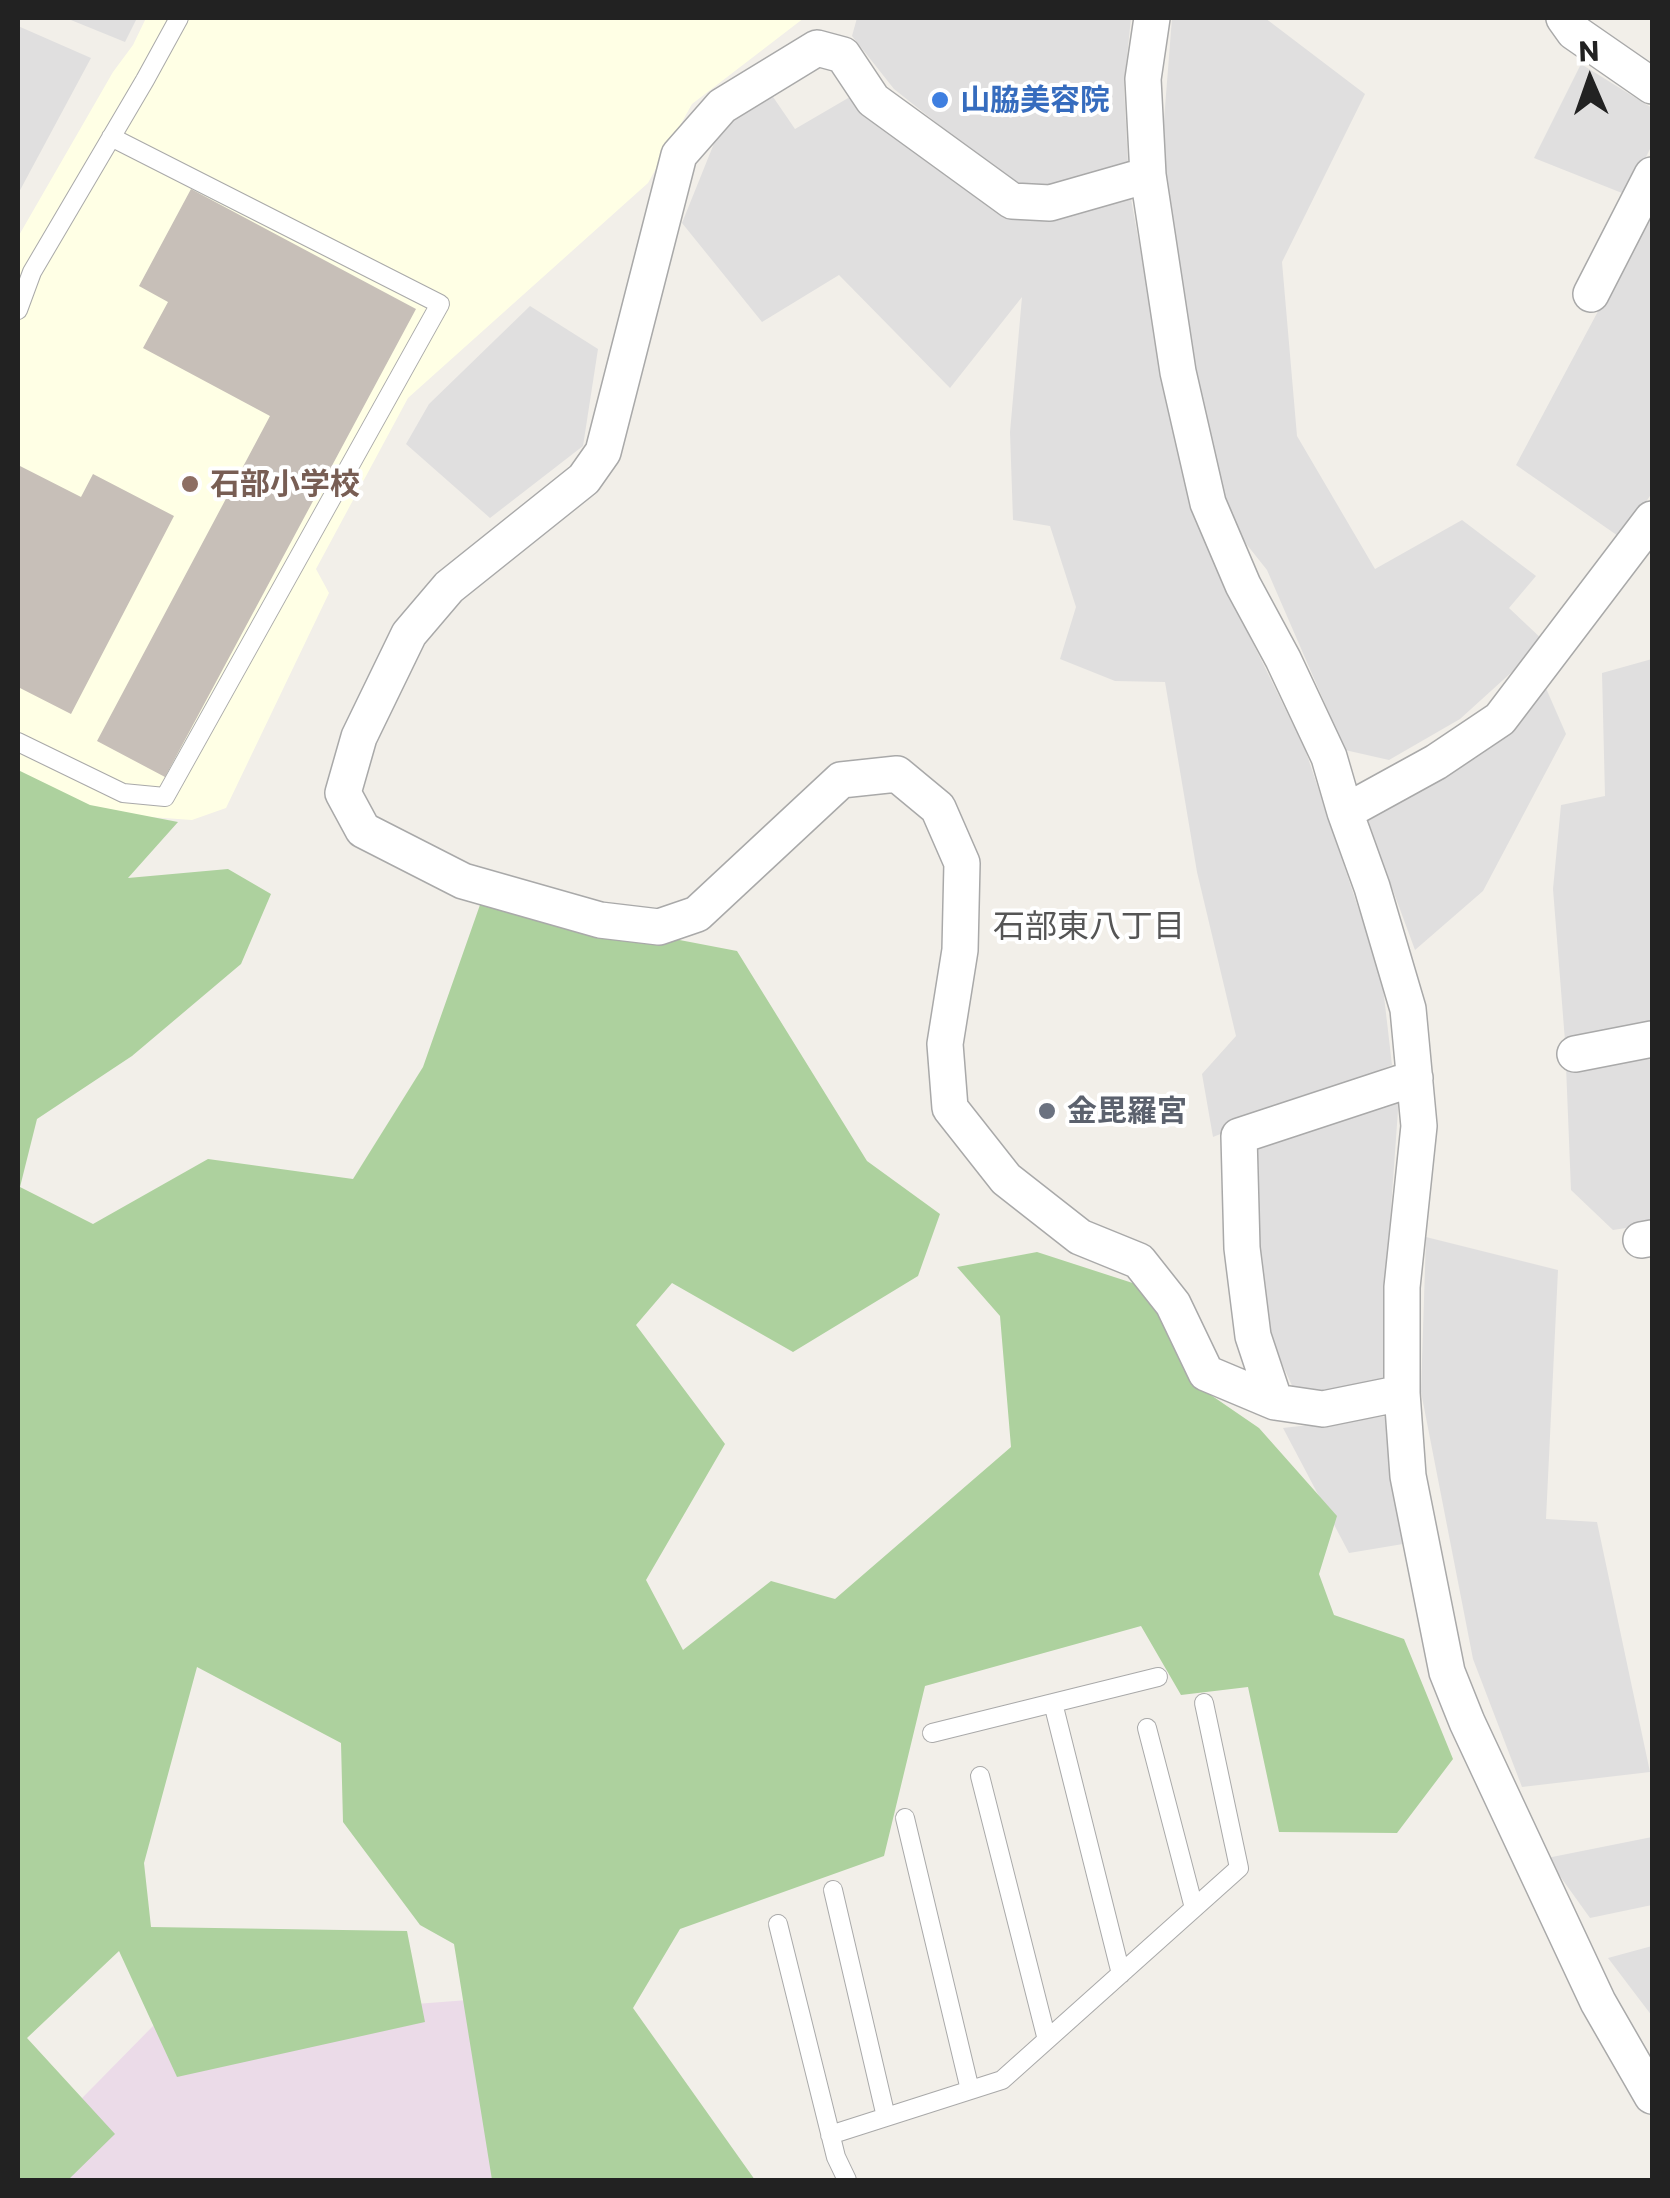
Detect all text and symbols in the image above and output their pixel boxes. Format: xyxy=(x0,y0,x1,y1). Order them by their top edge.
north arrow xyxy=(1540,30,1640,130)
text: N xyxy=(1578,33,1600,67)
place label: 山脇美容院 xyxy=(960,82,1110,118)
marker: 山脇美容院 xyxy=(929,89,951,111)
place label: 石部小学校 xyxy=(210,466,360,502)
marker: 石部小学校 xyxy=(179,473,201,495)
district label: 石部東八丁目 xyxy=(993,907,1185,945)
place label: 金毘羅宮 xyxy=(1067,1093,1187,1129)
marker: 金毘羅宮 xyxy=(1036,1100,1058,1122)

